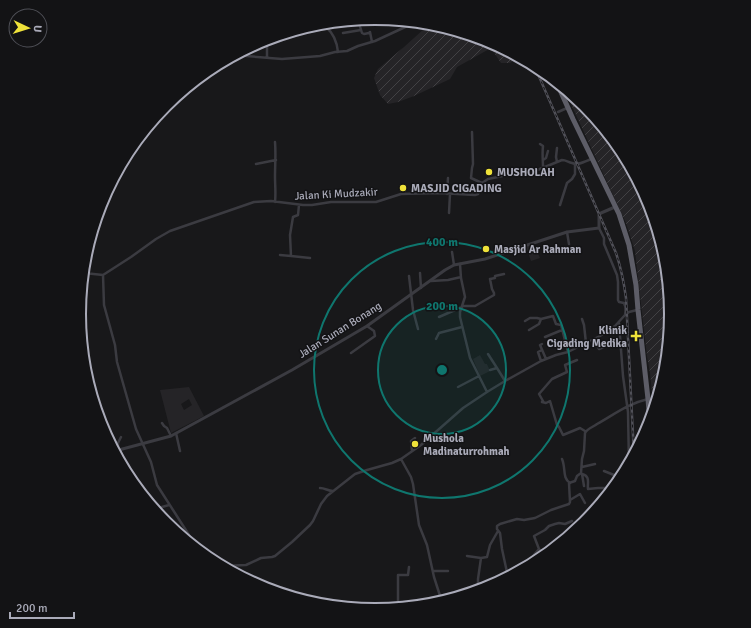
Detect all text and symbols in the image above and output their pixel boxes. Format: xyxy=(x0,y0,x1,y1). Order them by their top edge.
north arrow xyxy=(8,8,48,48)
text: U xyxy=(31,25,44,33)
place label: MUSHOLAH xyxy=(497,166,555,179)
marker: MUSHOLAH xyxy=(484,167,494,177)
place label: MASJID CIGADING xyxy=(411,182,502,195)
marker: MASJID CIGADING xyxy=(398,183,408,193)
street label: Jalan Ki Mudzakir xyxy=(294,185,378,203)
text: 400 m xyxy=(426,235,458,250)
place label: Masjid Ar Rahman xyxy=(494,243,581,256)
marker: Masjid Ar Rahman xyxy=(481,244,491,254)
street label: Jalan Sunan Bonang xyxy=(296,299,384,361)
text: 200 m xyxy=(426,299,458,314)
place label: Klinik Cigading Medika xyxy=(547,324,627,350)
marker: Klinik Cigading Medika xyxy=(630,330,642,342)
centre of rings xyxy=(435,363,449,377)
place label: Mushola Madinaturrohmah xyxy=(423,432,510,458)
marker: Mushola Madinaturrohmah xyxy=(410,439,420,449)
scale bar xyxy=(10,594,74,620)
text: 200 m xyxy=(16,601,48,616)

